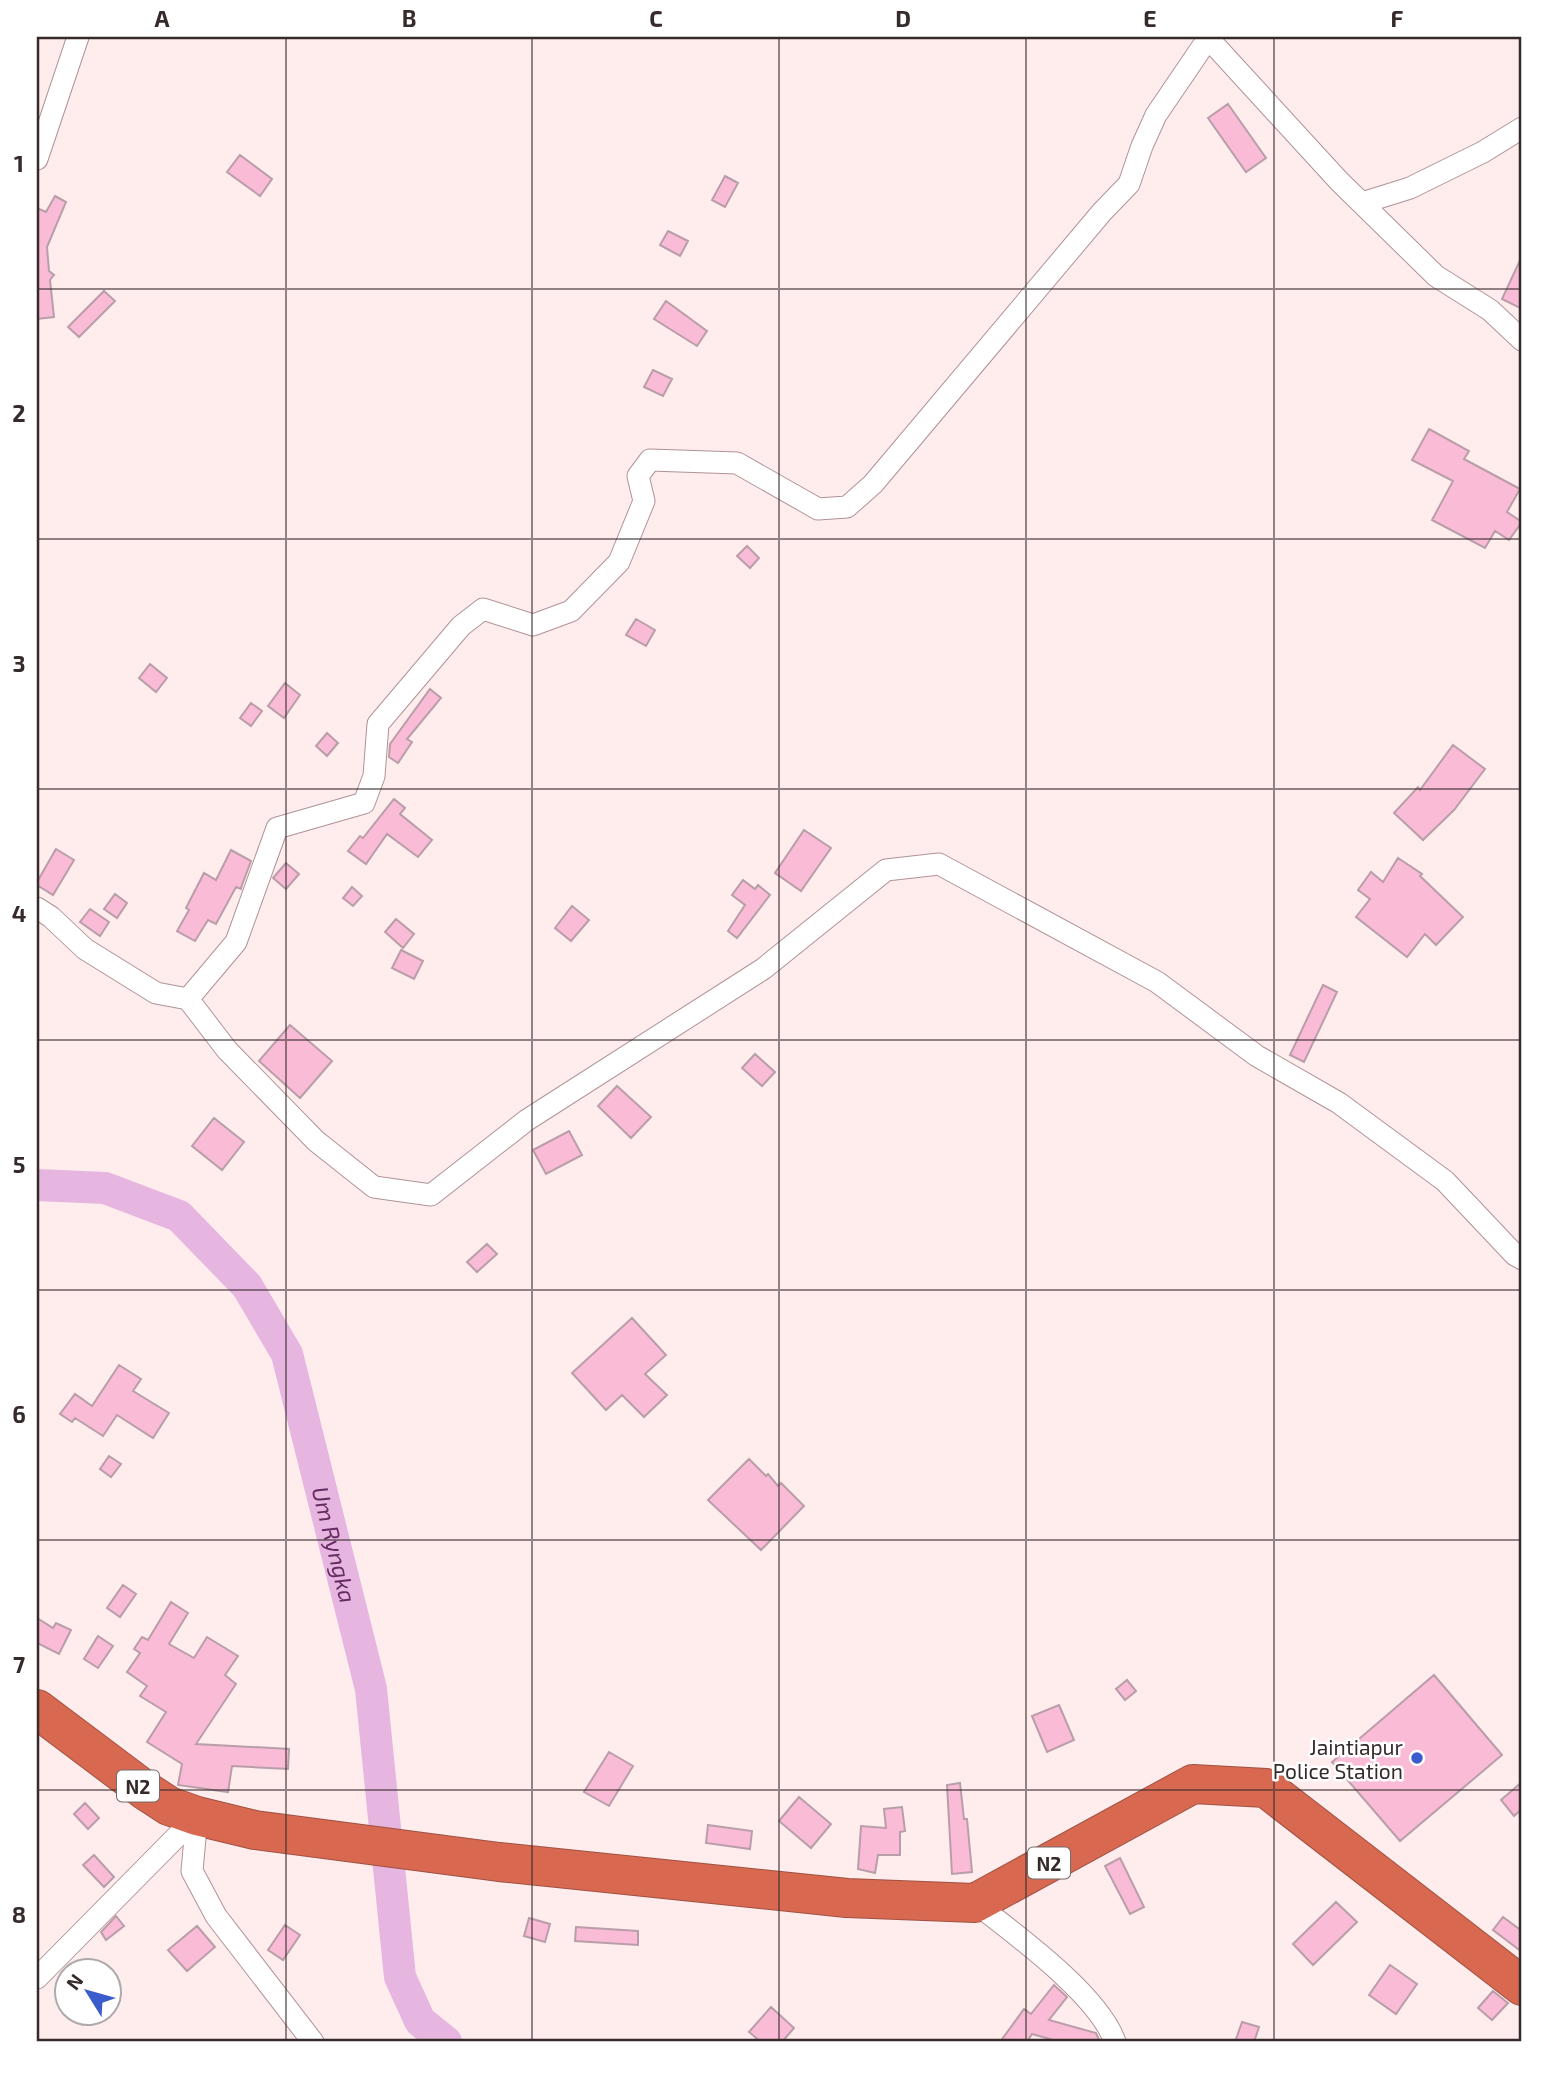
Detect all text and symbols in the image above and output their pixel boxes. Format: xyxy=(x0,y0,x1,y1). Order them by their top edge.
text: A xyxy=(154,4,170,32)
text: B xyxy=(402,4,416,32)
text: C xyxy=(649,4,663,32)
text: D xyxy=(895,4,911,32)
text: E xyxy=(1143,4,1157,32)
text: F xyxy=(1391,4,1404,32)
text: 1 xyxy=(14,149,24,177)
text: 2 xyxy=(12,399,26,427)
text: 3 xyxy=(12,649,26,677)
text: 4 xyxy=(12,899,26,927)
text: 5 xyxy=(13,1150,25,1178)
text: 6 xyxy=(12,1400,26,1428)
water label: Um Ryngka xyxy=(307,1483,363,1605)
text: 7 xyxy=(13,1650,25,1678)
place label: Jaintiapur Police Station xyxy=(1273,1734,1404,1783)
marker: Jaintiapur Police Station xyxy=(1409,1750,1425,1766)
road number: N2 xyxy=(117,1770,159,1801)
road number: N2 xyxy=(1028,1848,1070,1879)
text: 8 xyxy=(12,1900,26,1928)
north arrow xyxy=(52,1956,122,2026)
text: N xyxy=(61,1969,87,1994)

